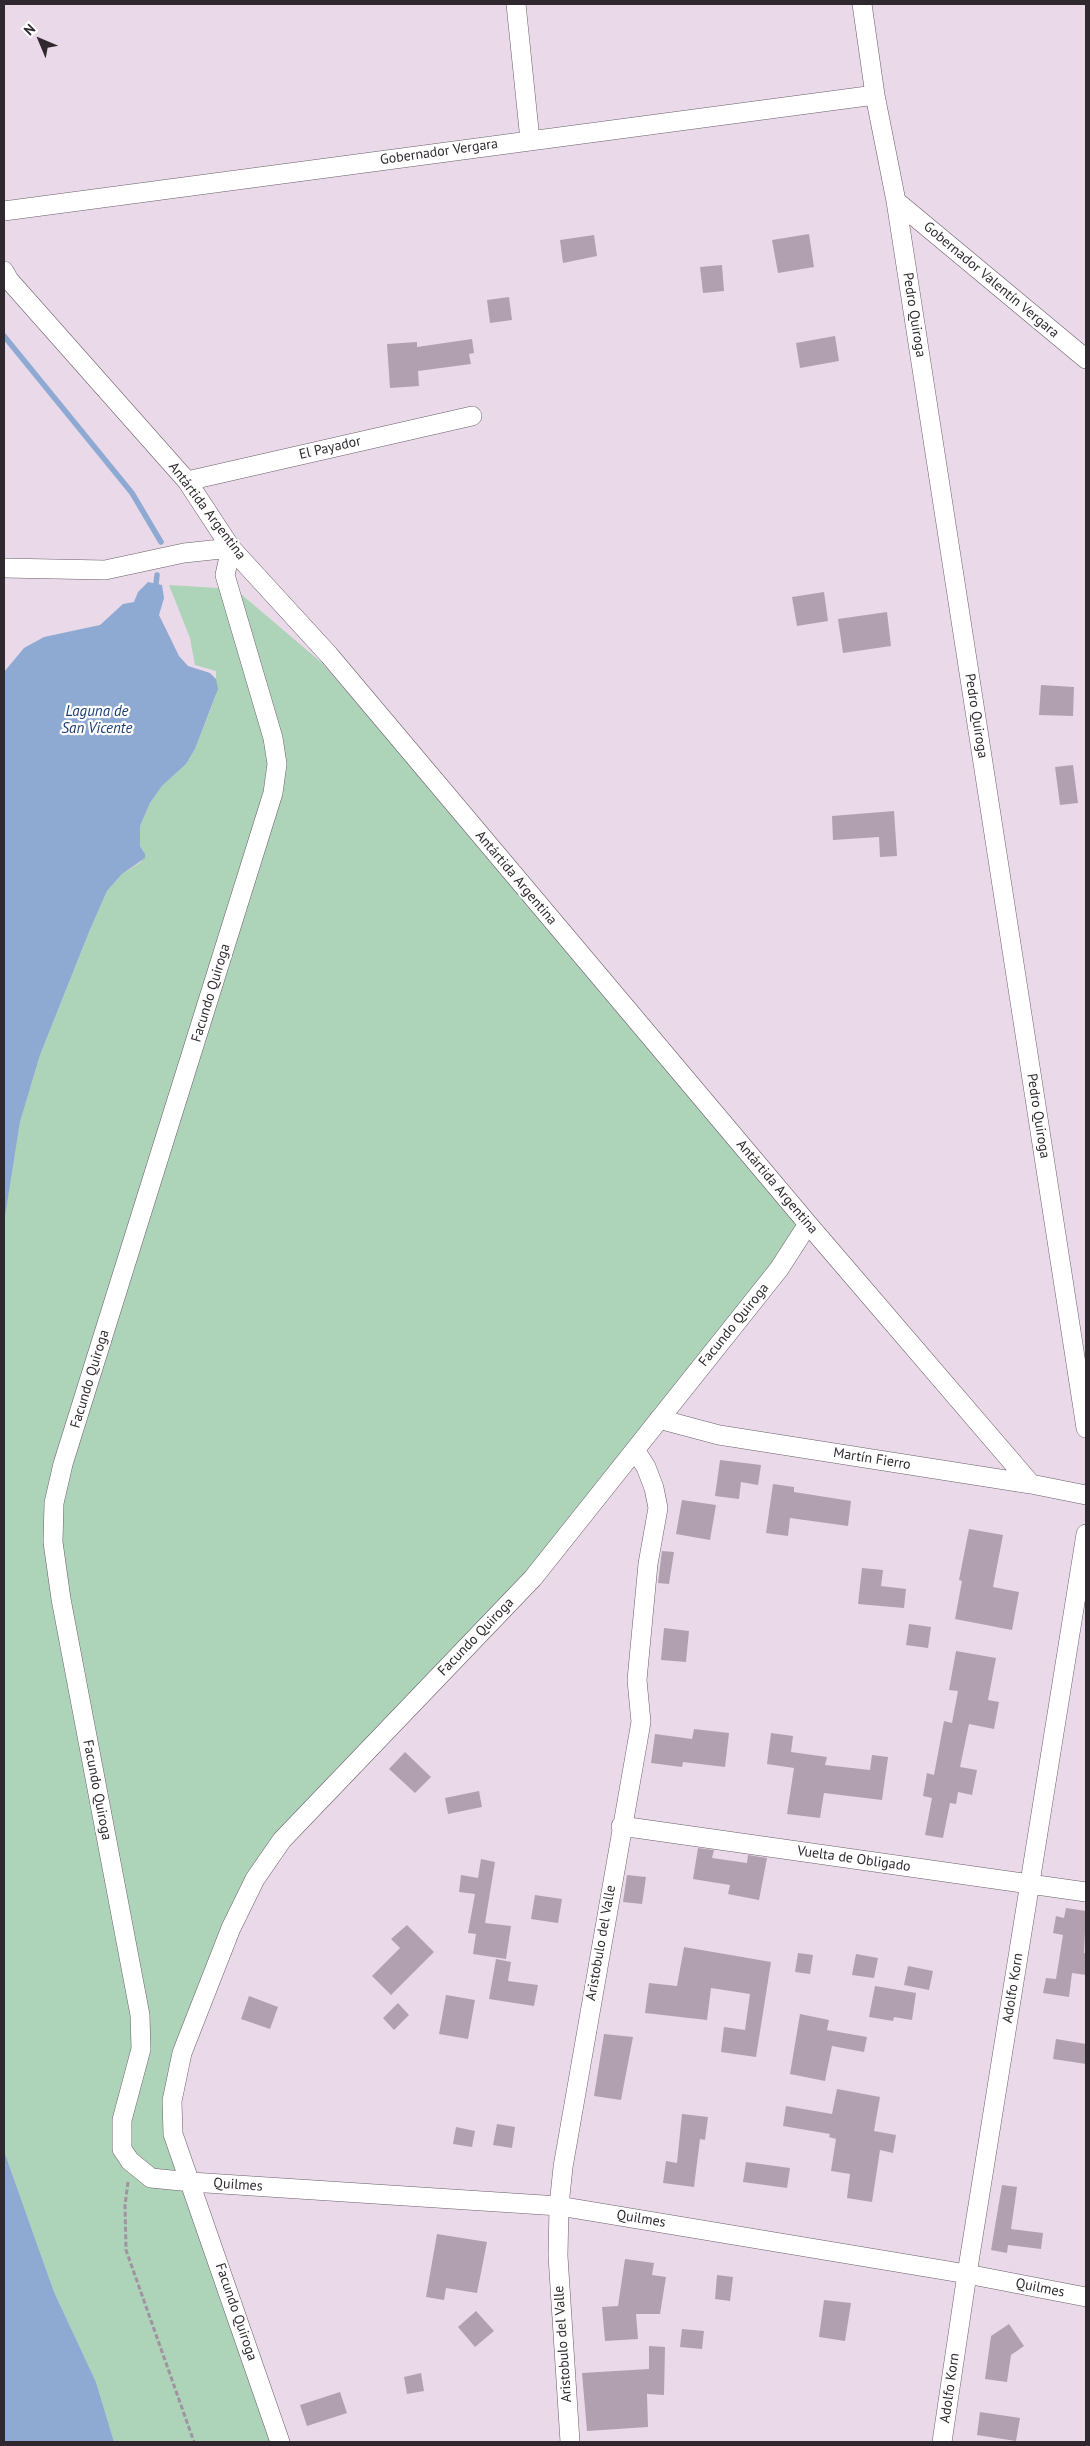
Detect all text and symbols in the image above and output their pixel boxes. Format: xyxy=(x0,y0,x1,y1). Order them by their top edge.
north arrow xyxy=(15,15,65,65)
text: N xyxy=(20,20,39,39)
street label: Gobernador Vergara xyxy=(379,135,499,169)
street label: Gobernador Valentín Vergara xyxy=(920,218,1062,342)
street label: Pedro Quiroga xyxy=(899,271,929,359)
street label: El Payador xyxy=(297,433,363,463)
street label: Antártida Argentina xyxy=(165,459,249,563)
street label: Pedro Quiroga xyxy=(961,672,991,760)
water label: Laguna de San Vicente xyxy=(62,703,132,738)
street label: Antártida Argentina xyxy=(472,827,560,929)
street label: Facundo Quiroga xyxy=(188,942,234,1044)
street label: Pedro Quiroga xyxy=(1023,1072,1053,1160)
street label: Antártida Argentina xyxy=(733,1136,821,1238)
street label: Facundo Quiroga xyxy=(695,1280,773,1370)
street label: Facundo Quiroga xyxy=(67,1328,113,1430)
street label: Martín Fierro xyxy=(832,1445,912,1473)
street label: Facundo Quiroga xyxy=(435,1594,517,1680)
street label: Facundo Quiroga xyxy=(79,1738,115,1842)
street label: Vuelta de Obligado xyxy=(796,1843,912,1875)
street label: Aristobulo del Valle xyxy=(583,1884,619,2002)
street label: Adolfo Korn xyxy=(999,1952,1027,2024)
street label: Quilmes xyxy=(213,2175,263,2195)
street label: Quilmes xyxy=(615,2207,667,2231)
street label: Facundo Quiroga xyxy=(211,2261,261,2363)
street label: Quilmes xyxy=(1014,2275,1066,2301)
street label: Aristobulo del Valle xyxy=(551,2285,575,2403)
street label: Adolfo Korn xyxy=(937,2352,963,2424)

